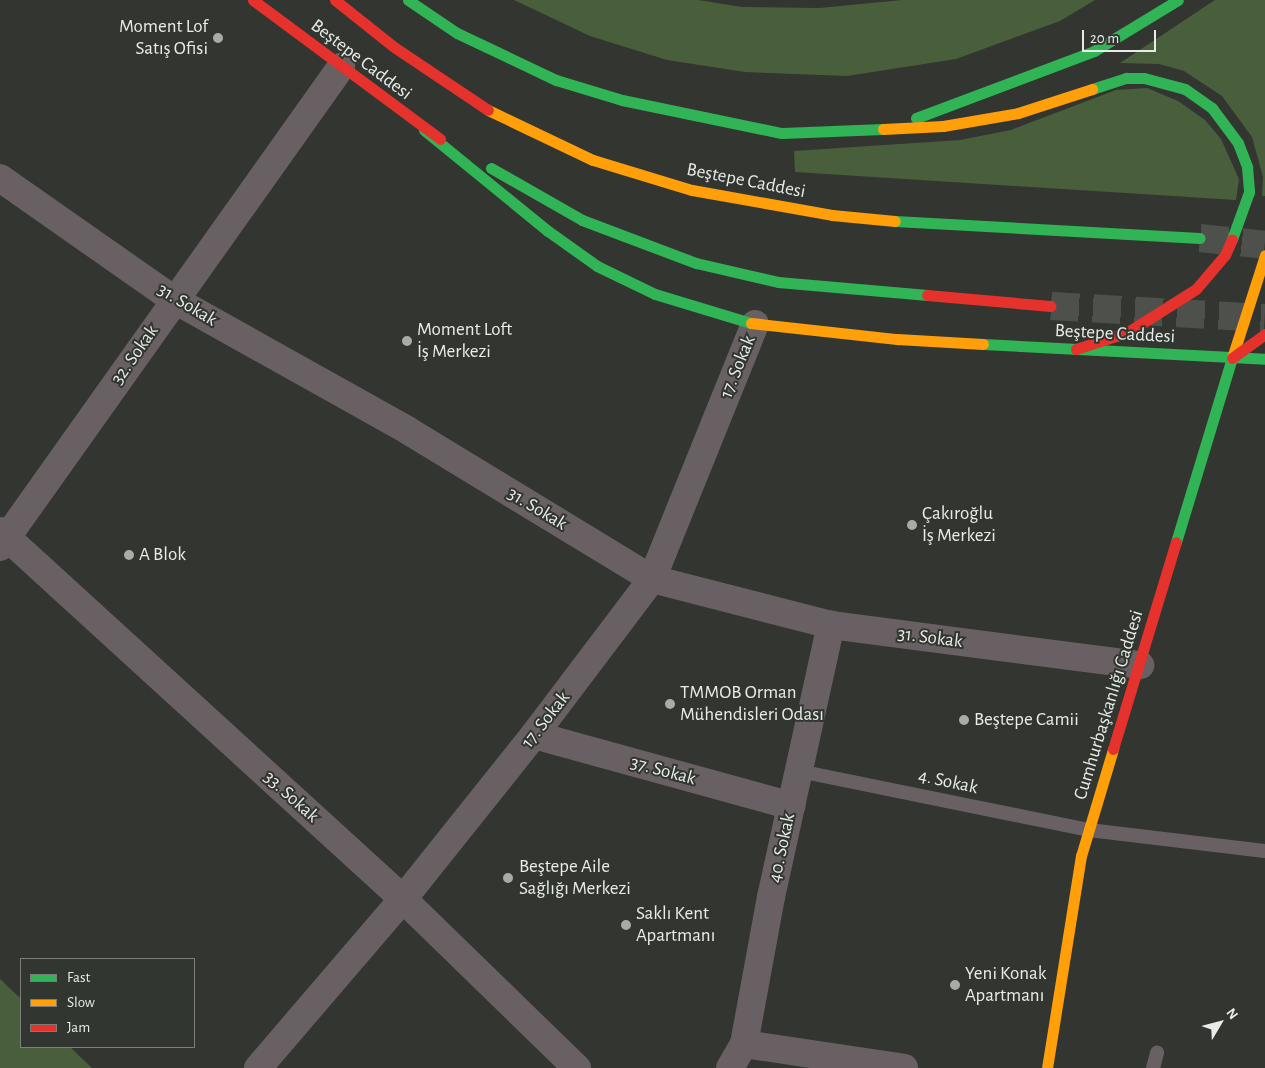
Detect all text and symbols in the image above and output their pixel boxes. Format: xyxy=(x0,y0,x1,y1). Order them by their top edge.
street label: Beştepe Caddesi xyxy=(306,15,416,105)
place label: Moment Lof Satış Ofisi xyxy=(119,16,208,60)
scale bar xyxy=(1085,20,1159,52)
text: 20 m xyxy=(1090,31,1119,46)
marker: Moment Lof Satış Ofisi xyxy=(212,32,224,44)
street label: Beştepe Caddesi xyxy=(685,158,807,204)
street label: 31. Sokak xyxy=(153,278,221,332)
place label: Moment Loft İş Merkezi xyxy=(417,319,512,363)
street label: Beştepe Caddesi xyxy=(1054,319,1176,349)
street label: 32. Sokak xyxy=(106,321,164,389)
street label: 17. Sokak xyxy=(715,332,761,402)
marker: Moment Loft İş Merkezi xyxy=(401,335,413,347)
street label: 31. Sokak xyxy=(503,482,571,536)
place label: Çakıroğlu İş Merkezi xyxy=(922,503,996,547)
marker: Çakıroğlu İş Merkezi xyxy=(906,519,918,531)
place label: A Blok xyxy=(139,544,186,566)
marker: A Blok xyxy=(123,549,135,561)
street label: Cumhurbaşkanlığı Caddesi xyxy=(1069,607,1149,803)
street label: 31. Sokak xyxy=(896,623,964,653)
place label: TMMOB Orman Mühendisleri Odası xyxy=(680,682,824,726)
street label: 17. Sokak xyxy=(517,687,575,753)
marker: TMMOB Orman Mühendisleri Odası xyxy=(664,698,676,710)
place label: Beştepe Camii xyxy=(974,709,1079,731)
marker: Beştepe Camii xyxy=(958,714,970,726)
street label: 37. Sokak xyxy=(628,751,698,791)
street label: 4. Sokak xyxy=(916,765,980,799)
street label: 33. Sokak xyxy=(259,766,323,828)
street label: 40. Sokak xyxy=(764,811,800,885)
place label: Beştepe Aile Sağlığı Merkezi xyxy=(519,856,631,900)
marker: Beştepe Aile Sağlığı Merkezi xyxy=(501,871,515,885)
place label: Saklı Kent Apartmanı xyxy=(636,903,715,947)
marker: Saklı Kent Apartmanı xyxy=(620,919,632,931)
legend xyxy=(20,958,195,1048)
place label: Yeni Konak Apartmanı xyxy=(965,963,1046,1007)
text: Fast xyxy=(67,970,90,985)
marker: Yeni Konak Apartmanı xyxy=(949,979,961,991)
text: Slow xyxy=(67,995,95,1010)
north arrow xyxy=(1195,998,1245,1048)
text: N xyxy=(1223,1006,1240,1022)
text: Jam xyxy=(67,1020,90,1035)

